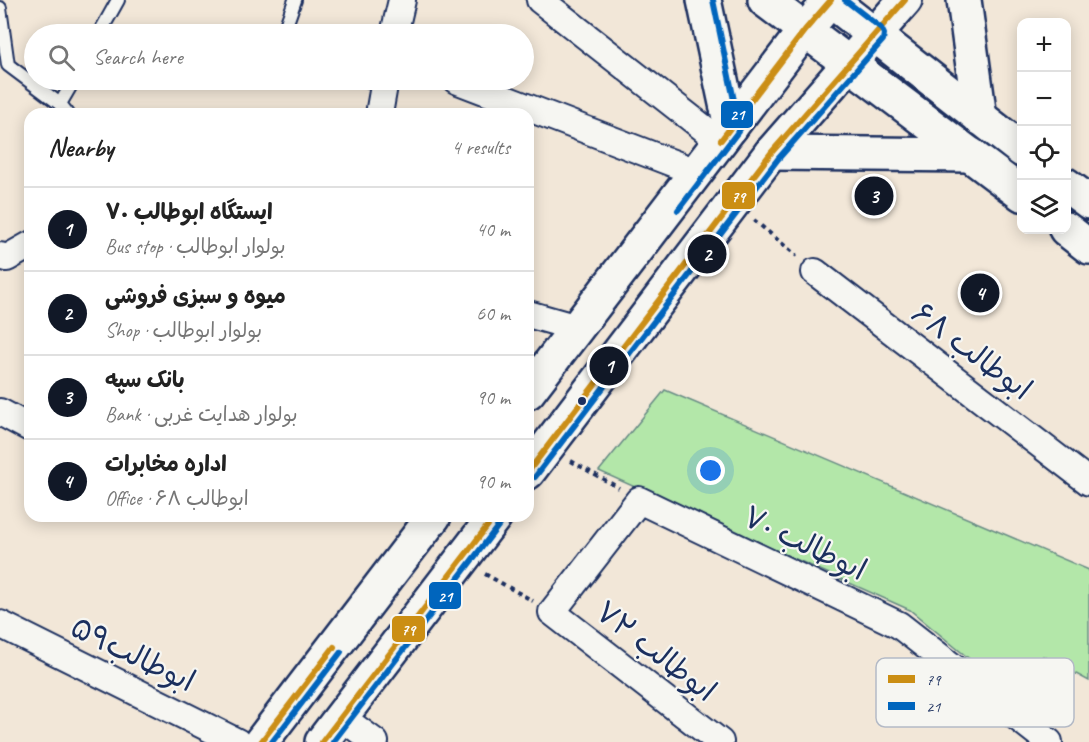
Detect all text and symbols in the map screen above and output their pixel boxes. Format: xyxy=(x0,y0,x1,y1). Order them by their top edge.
map controls xyxy=(1017,18,1071,234)
button: + xyxy=(1017,18,1071,72)
search box xyxy=(24,24,534,90)
icon: search xyxy=(45,41,78,74)
text: Search here xyxy=(93,43,183,71)
button: − xyxy=(1017,72,1071,126)
line badge: 21 xyxy=(720,100,754,129)
text: 21 xyxy=(730,105,746,125)
button: locate xyxy=(1017,126,1071,180)
text: Nearby xyxy=(48,131,113,164)
text: 4 results xyxy=(451,135,510,160)
pin: 3 xyxy=(854,174,894,218)
button: layers xyxy=(1017,180,1071,234)
line badge: 79 xyxy=(721,181,756,210)
text: 79 xyxy=(731,187,747,207)
text: ایستگاه ابوطالب ۷۰ xyxy=(105,198,273,226)
text: 1 xyxy=(63,217,72,242)
text: 40 m xyxy=(476,217,510,242)
pin: 2 xyxy=(688,232,726,276)
text: Bus stop · بولوار ابوطالب xyxy=(105,234,286,259)
pin: 4 xyxy=(960,270,1000,316)
text: میوه و سبزی فروشی xyxy=(105,282,286,310)
street label: ابوطالب ۶۸ xyxy=(904,294,1040,408)
text: 2 xyxy=(63,301,72,326)
text: 60 m xyxy=(476,301,510,326)
text: Shop · بولوار ابوطالب xyxy=(105,318,262,343)
pin: 1 xyxy=(590,344,628,388)
text: بانک سپه xyxy=(105,366,185,394)
text: 3 xyxy=(63,385,72,410)
text: 90 m xyxy=(476,385,510,410)
unlabelled marker xyxy=(576,395,588,407)
text: Bank · بولوار هدایت غربی xyxy=(105,402,297,427)
text: اداره مخابرات xyxy=(105,450,227,478)
your location xyxy=(696,456,725,485)
text: 4 xyxy=(63,469,72,494)
text: 90 m xyxy=(476,469,510,494)
text: Office · ابوطالب ۶۸ xyxy=(105,486,249,511)
street label: ابوطالب ۷۰ xyxy=(737,497,873,589)
line badge: 21 xyxy=(428,581,462,610)
text: 21 xyxy=(438,587,454,607)
street label: ابوطالب ۷۲ xyxy=(588,592,724,710)
street label: ابوطالب۵۹ xyxy=(65,608,201,700)
line badge: 79 xyxy=(391,615,426,643)
text: 79 xyxy=(401,620,417,640)
legend xyxy=(876,658,1074,727)
text: 79 xyxy=(926,670,942,690)
text: 21 xyxy=(926,697,941,717)

